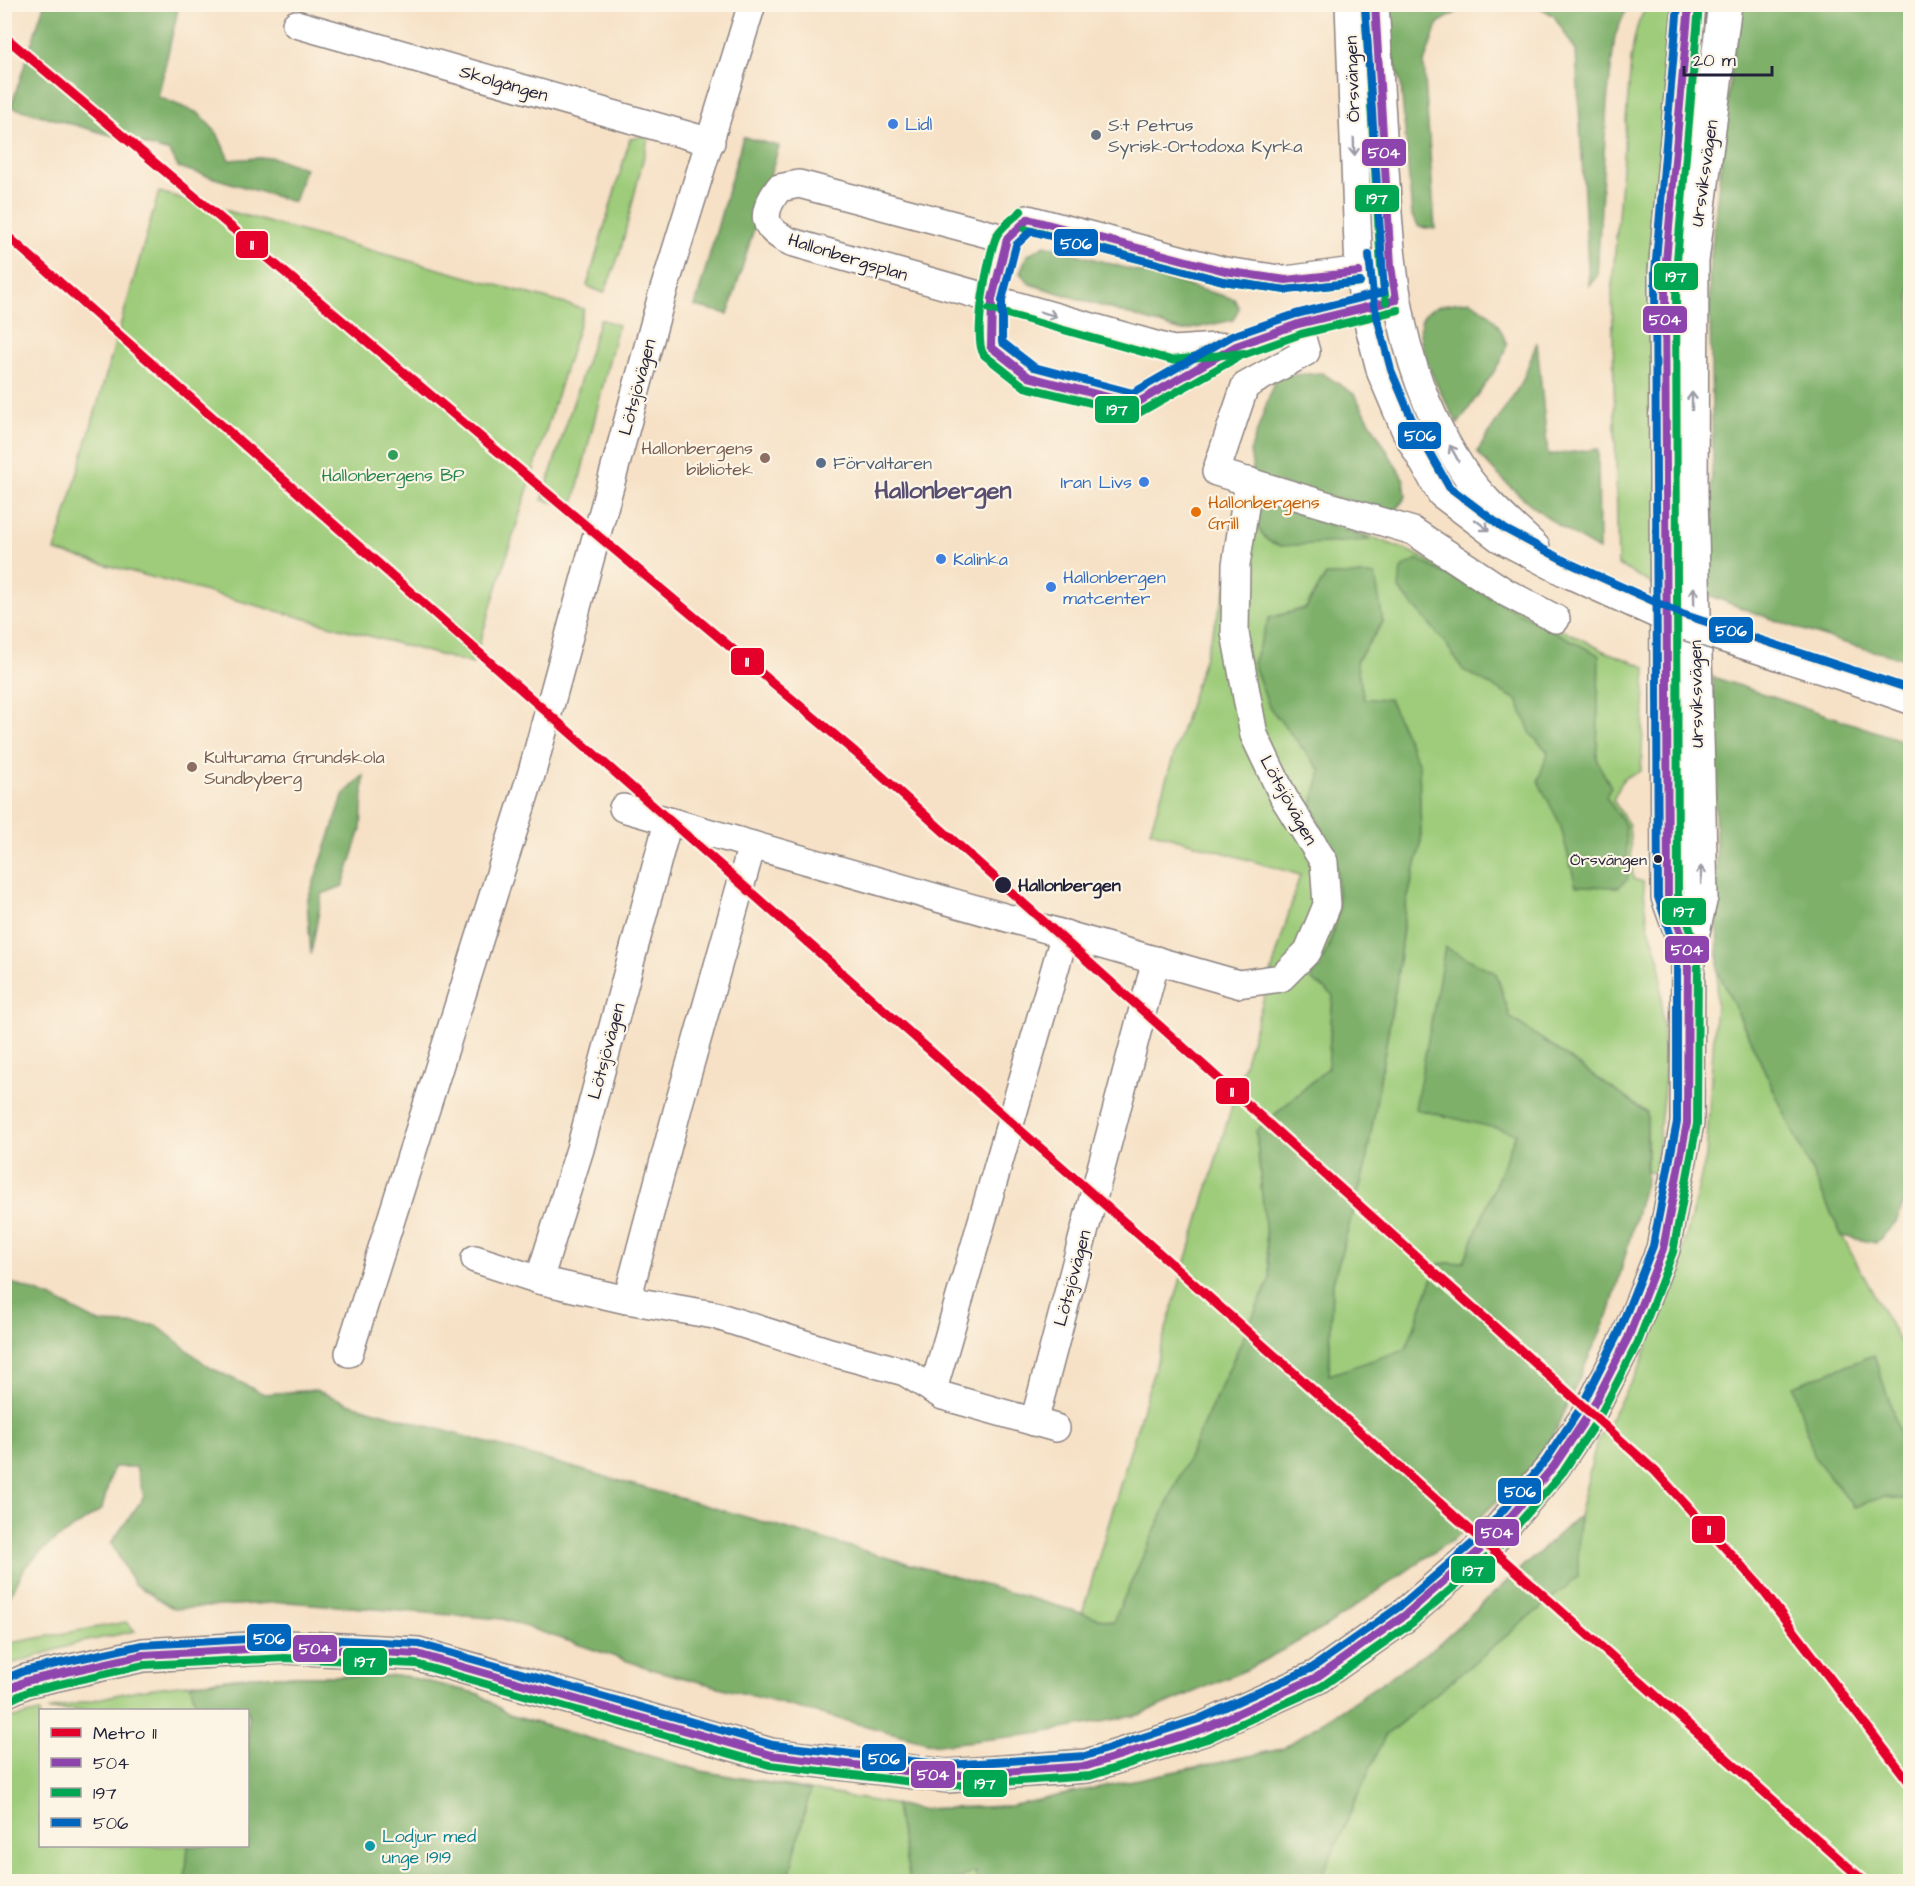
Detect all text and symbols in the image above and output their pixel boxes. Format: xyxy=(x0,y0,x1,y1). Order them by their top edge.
street label: Örsvängen xyxy=(1338,35,1368,123)
scale bar xyxy=(1684,39,1772,77)
text: 20 m xyxy=(1693,48,1736,73)
street label: Skolgången xyxy=(456,59,551,109)
place label: Lidl xyxy=(905,112,932,137)
place label: S:t Petrus Syrisk-Ortodoxa Kyrka xyxy=(1108,113,1302,160)
marker: Lidl xyxy=(886,117,900,131)
street label: Ursviksvägen xyxy=(1685,118,1725,228)
marker: S:t Petrus Syrisk-Ortodoxa Kyrka xyxy=(1089,128,1103,142)
one-way arrow xyxy=(1349,136,1360,156)
line badge: 504 xyxy=(1361,138,1407,167)
text: 504 xyxy=(1368,142,1400,164)
line badge: 197 xyxy=(1354,184,1400,213)
text: 197 xyxy=(1367,188,1388,210)
street label: Hallonbergsplan xyxy=(785,227,911,289)
line badge: 506 xyxy=(1053,228,1099,257)
line badge: 11 xyxy=(235,230,269,259)
text: 506 xyxy=(1060,233,1092,255)
text: 11 xyxy=(250,234,255,256)
line badge: 197 xyxy=(1653,262,1699,291)
text: 197 xyxy=(1666,266,1687,288)
line badge: 504 xyxy=(1642,305,1688,334)
one-way arrow xyxy=(1038,308,1057,320)
text: 504 xyxy=(1649,309,1681,331)
street label: Lötsjövägen xyxy=(613,336,663,438)
one-way arrow xyxy=(1686,392,1697,412)
line badge: 197 xyxy=(1094,395,1140,424)
text: 197 xyxy=(1107,399,1128,421)
line badge: 506 xyxy=(1397,421,1442,450)
text: 506 xyxy=(1404,425,1436,447)
place label: Hallonbergens bibliotek xyxy=(641,436,753,482)
one-way arrow xyxy=(1448,444,1459,462)
marker: Hallonbergens BP xyxy=(386,448,400,462)
marker: Hallonbergens bibliotek xyxy=(758,451,772,465)
place label: Förvaltaren xyxy=(833,451,932,476)
marker: Förvaltaren xyxy=(814,456,828,470)
place label: Hallonbergens BP xyxy=(321,463,465,489)
place label: Iran Livs xyxy=(1060,470,1132,495)
district label: Hallonbergen xyxy=(875,474,1011,509)
marker: Iran Livs xyxy=(1137,475,1151,489)
place label: Hallonbergens Grill xyxy=(1208,490,1320,536)
marker: Hallonbergens Grill xyxy=(1189,505,1203,519)
one-way arrow xyxy=(1473,519,1489,532)
place label: Kalinka xyxy=(953,547,1008,572)
marker: Kalinka xyxy=(934,552,948,566)
place label: Hallonbergen matcenter xyxy=(1063,565,1166,611)
marker: Hallonbergen matcenter xyxy=(1044,580,1058,594)
one-way arrow xyxy=(1688,586,1699,606)
line badge: 506 xyxy=(1708,616,1754,644)
text: 506 xyxy=(1715,620,1747,642)
street label: Ursviksvägen xyxy=(1683,640,1711,748)
line badge: 11 xyxy=(730,647,765,676)
text: 11 xyxy=(745,651,750,673)
place label: Kulturama Grundskola Sundbyberg xyxy=(204,745,385,792)
street label: Lötsjövägen xyxy=(1253,751,1323,850)
marker: Kulturama Grundskola Sundbyberg xyxy=(185,760,199,774)
place label: Örsvängen xyxy=(1570,849,1647,872)
marker: Örsvängen xyxy=(1652,853,1664,865)
one-way arrow xyxy=(1695,865,1706,885)
place label: Hallonbergen xyxy=(1018,873,1121,899)
marker: Hallonbergen xyxy=(993,875,1013,895)
line badge: 197 xyxy=(1661,897,1707,926)
text: 197 xyxy=(1674,901,1695,923)
line badge: 504 xyxy=(1664,935,1710,964)
text: 504 xyxy=(1671,939,1703,961)
street label: Lötsjövägen xyxy=(582,1000,632,1102)
line badge: 11 xyxy=(1215,1077,1250,1105)
text: 11 xyxy=(1230,1081,1235,1103)
street label: Lötsjövägen xyxy=(1048,1227,1098,1329)
line badge: 506 xyxy=(1497,1477,1542,1505)
text: 506 xyxy=(1504,1481,1536,1503)
line badge: 11 xyxy=(1691,1515,1726,1544)
line badge: 504 xyxy=(1474,1518,1520,1547)
text: 11 xyxy=(1707,1519,1712,1541)
text: 504 xyxy=(1481,1522,1513,1544)
line badge: 197 xyxy=(1450,1555,1496,1584)
text: 197 xyxy=(1463,1560,1484,1582)
line badge: 506 xyxy=(246,1623,292,1652)
text: 506 xyxy=(253,1628,285,1650)
line badge: 504 xyxy=(292,1634,338,1663)
text: 504 xyxy=(299,1638,331,1660)
line badge: 197 xyxy=(342,1647,388,1676)
text: 197 xyxy=(355,1651,376,1673)
legend xyxy=(39,1709,249,1847)
text: Metro 11 xyxy=(93,1721,157,1746)
line badge: 506 xyxy=(861,1743,907,1772)
text: 506 xyxy=(868,1748,900,1770)
text: 504 xyxy=(93,1751,129,1776)
line badge: 504 xyxy=(910,1760,956,1789)
text: 504 xyxy=(917,1764,949,1786)
line badge: 197 xyxy=(962,1769,1008,1798)
text: 197 xyxy=(975,1773,996,1795)
text: 197 xyxy=(93,1781,117,1806)
text: 506 xyxy=(93,1811,128,1836)
place label: Lodjur med unge 1919 xyxy=(382,1824,476,1871)
marker: Lodjur med unge 1919 xyxy=(363,1839,377,1853)

